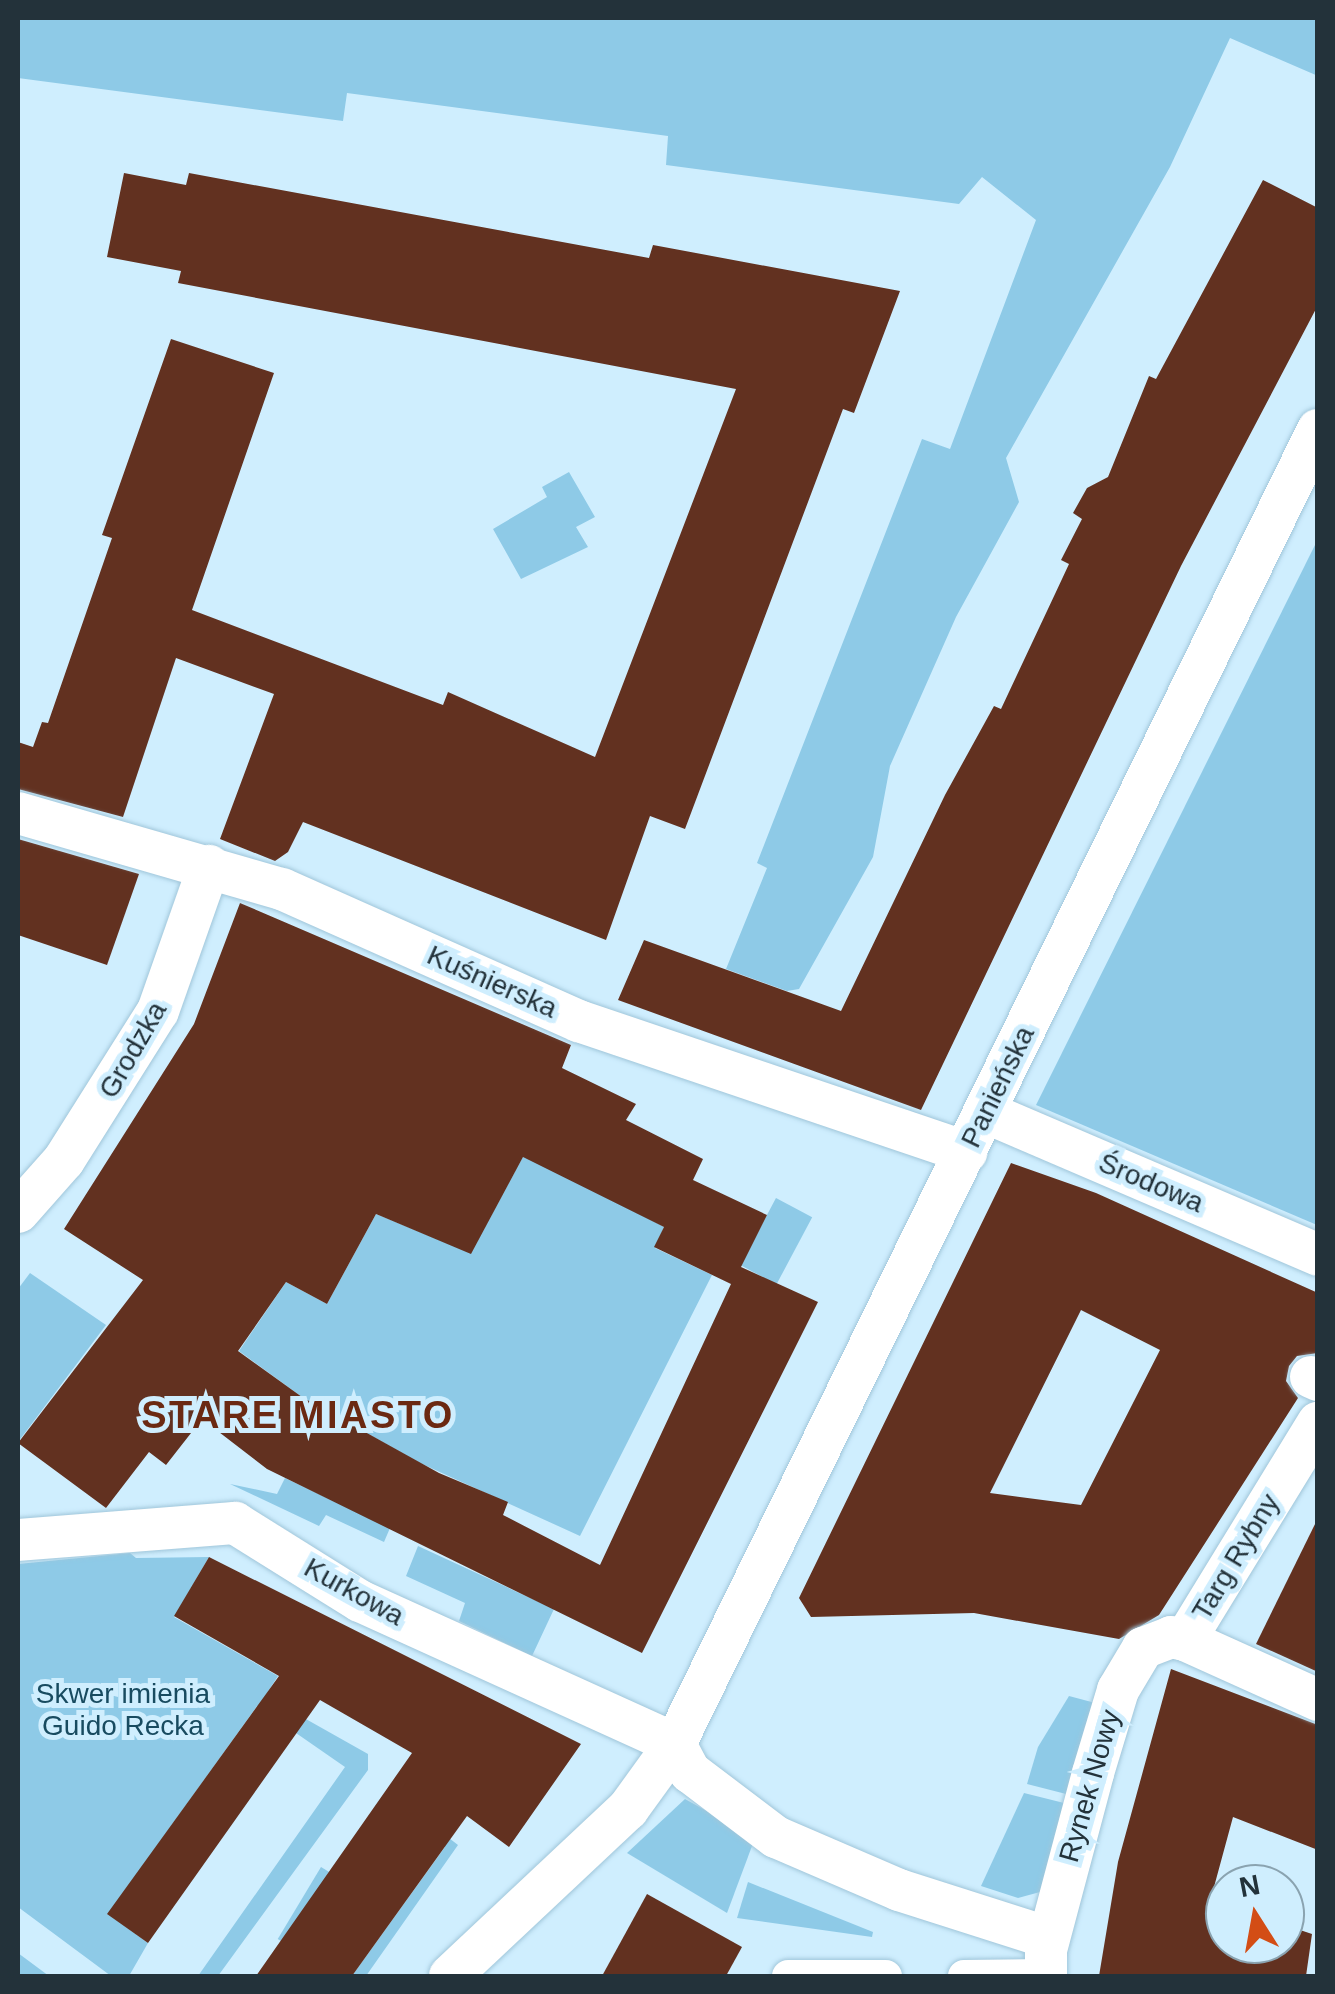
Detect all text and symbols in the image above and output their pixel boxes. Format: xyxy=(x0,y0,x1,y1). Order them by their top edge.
street label: Kuśnierska xyxy=(422,938,562,1026)
street label: Grodzka xyxy=(92,996,174,1104)
street label: Panieńska xyxy=(954,1021,1042,1153)
street label: Środowa xyxy=(1094,1146,1208,1220)
district label: STARE MIASTO xyxy=(141,1393,455,1439)
street label: Targ Rybny xyxy=(1185,1488,1287,1626)
street label: Kurkowa xyxy=(298,1551,410,1633)
park label: Skwer imienia Guido Recka xyxy=(36,1677,210,1743)
street label: Rynek Nowy xyxy=(1052,1706,1128,1866)
north arrow xyxy=(1205,1864,1305,1964)
text: N xyxy=(1237,1869,1262,1903)

